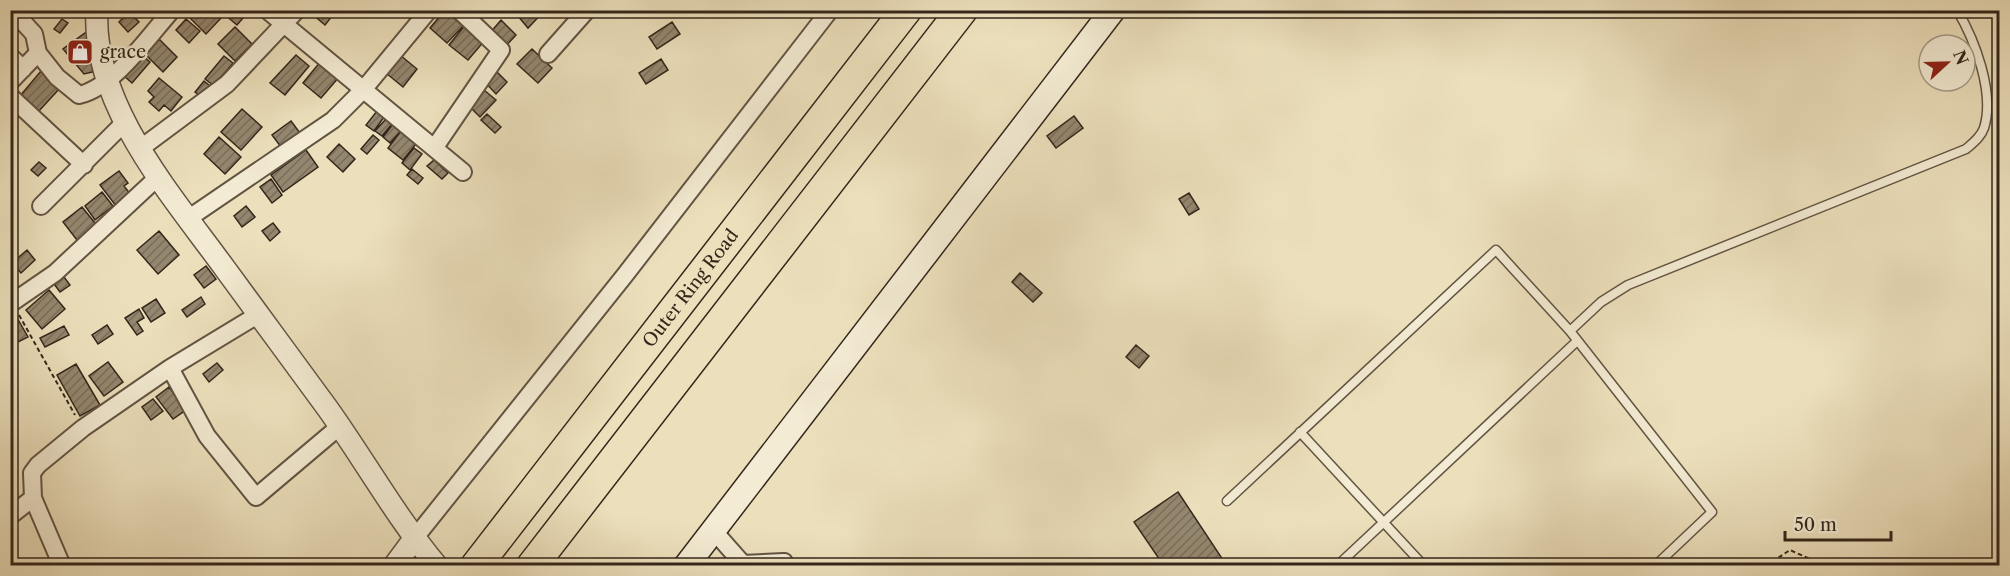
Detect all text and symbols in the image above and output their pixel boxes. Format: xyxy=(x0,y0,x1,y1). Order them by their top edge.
north arrow xyxy=(1917,33,1977,93)
shop icon: grace xyxy=(65,37,95,67)
place label: grace xyxy=(100,41,146,63)
text: N xyxy=(1949,47,1973,68)
street label: Outer Ring Road xyxy=(638,225,743,352)
scale bar xyxy=(1785,504,1892,542)
text: 50 m xyxy=(1794,514,1837,536)

